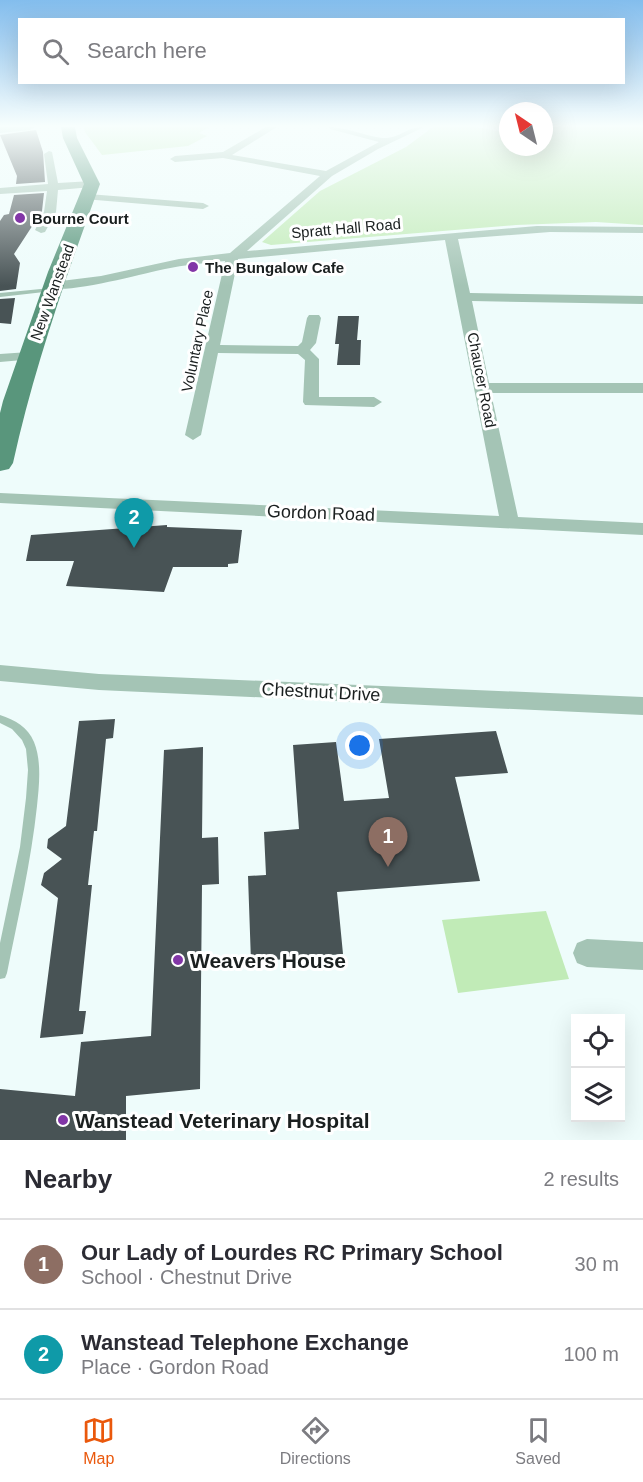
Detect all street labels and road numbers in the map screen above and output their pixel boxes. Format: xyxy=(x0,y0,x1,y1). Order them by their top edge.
street label: Spratt Hall Road xyxy=(290,215,402,241)
street label: New Wanstead xyxy=(27,242,77,342)
street label: Voluntary Place xyxy=(178,288,216,394)
street label: Chaucer Road xyxy=(464,331,500,429)
street label: Gordon Road xyxy=(267,501,375,525)
street label: Chestnut Drive xyxy=(261,679,381,705)

